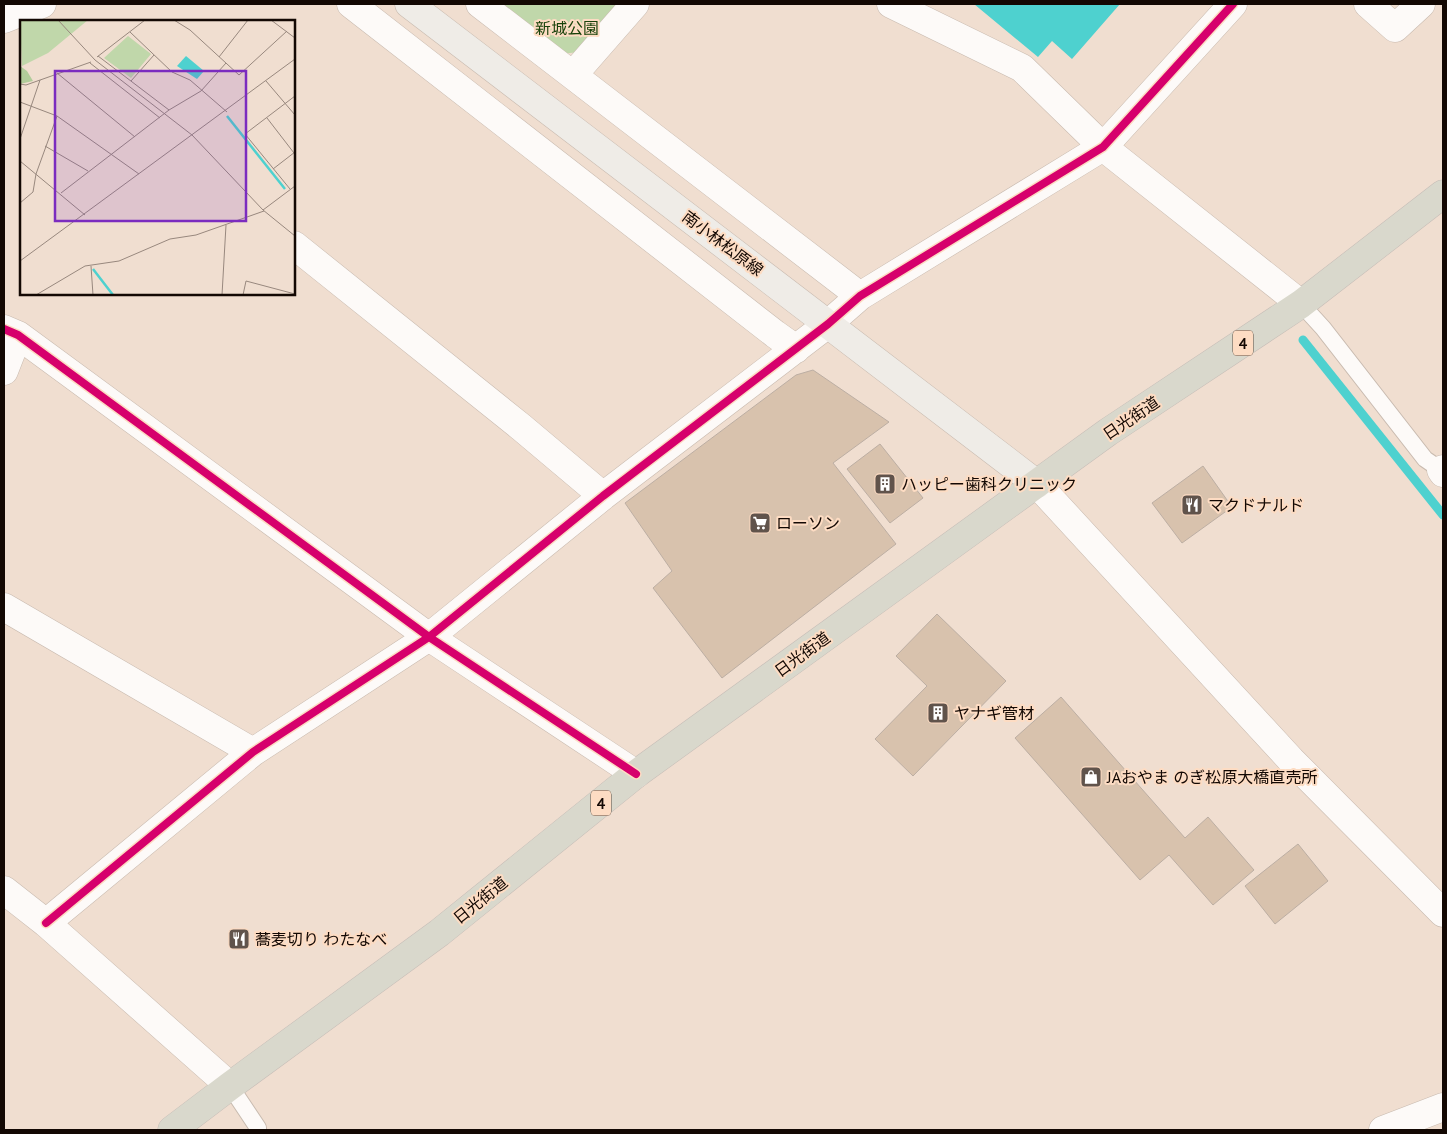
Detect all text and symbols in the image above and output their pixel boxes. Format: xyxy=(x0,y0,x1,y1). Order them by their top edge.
park label: 新城公園 xyxy=(535,18,599,38)
inset map xyxy=(20,20,295,295)
street label: 南小林松原線 xyxy=(679,206,767,280)
road number: 4 xyxy=(1233,330,1253,356)
street label: 日光街道 xyxy=(1099,392,1163,444)
building icon: ハッピー歯科クリニック xyxy=(873,472,897,496)
place label: ハッピー歯科クリニック xyxy=(901,474,1077,494)
restaurant icon: マクドナルド xyxy=(1180,493,1204,517)
place label: マクドナルド xyxy=(1208,495,1304,515)
supermarket icon: ローソン xyxy=(748,511,772,535)
place label: ローソン xyxy=(776,513,840,533)
street label: 日光街道 xyxy=(770,627,834,681)
building icon: ヤナギ管材 xyxy=(926,701,950,725)
place label: ヤナギ管材 xyxy=(954,703,1034,723)
shop icon: JAおやま のぎ松原大橋直売所 xyxy=(1079,765,1103,789)
place label: JAおやま のぎ松原大橋直売所 xyxy=(1106,767,1317,787)
road number: 4 xyxy=(591,790,611,816)
street label: 日光街道 xyxy=(449,872,511,928)
restaurant icon: 蕎麦切り わたなべ xyxy=(227,927,251,951)
place label: 蕎麦切り わたなべ xyxy=(255,929,387,949)

